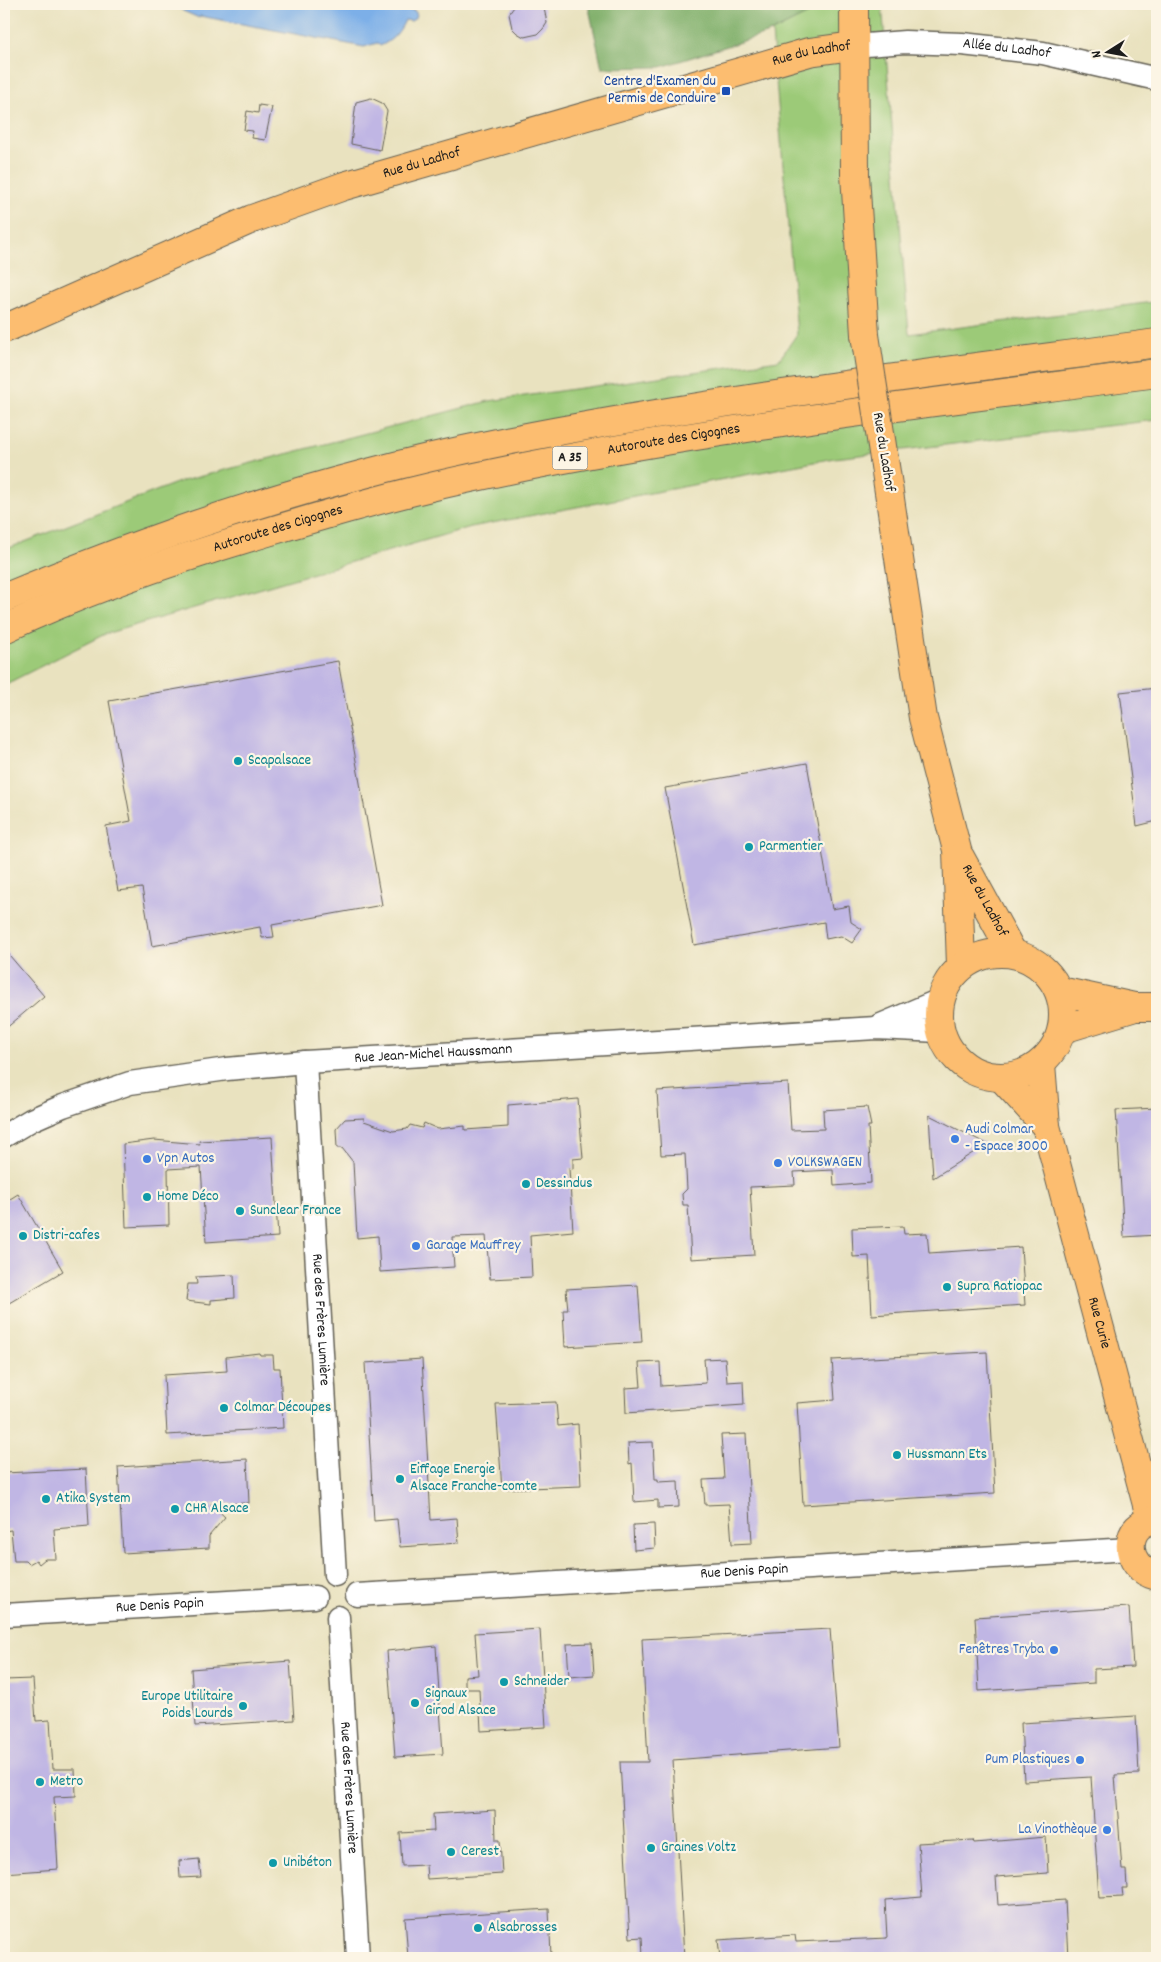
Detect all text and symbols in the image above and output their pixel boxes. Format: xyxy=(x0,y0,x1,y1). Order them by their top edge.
north arrow xyxy=(1084,28,1134,78)
street label: Allée du Ladhof xyxy=(962,33,1053,66)
street label: Rue du Ladhof xyxy=(770,35,853,73)
text: N xyxy=(1087,49,1108,59)
place label: Centre d'Examen du Permis de Conduire xyxy=(604,71,716,110)
marker: Centre d'Examen du Permis de Conduire xyxy=(720,85,732,97)
street label: Rue du Ladhof xyxy=(380,142,464,185)
street label: Rue du Ladhof xyxy=(866,411,900,494)
street label: Autoroute des Cigognes xyxy=(605,418,742,462)
road number: A 35 xyxy=(552,446,588,469)
street label: Autoroute des Cigognes xyxy=(210,499,346,559)
place label: Scapalsace xyxy=(248,750,312,772)
marker: Scapalsace xyxy=(232,755,244,767)
place label: Parmentier xyxy=(759,836,823,858)
marker: Parmentier xyxy=(743,841,755,853)
street label: Rue du Ladhof xyxy=(955,861,1013,942)
street label: Rue Jean-Michel Haussmann xyxy=(354,1039,513,1070)
place label: Audi Colmar - Espace 3000 xyxy=(965,1119,1048,1158)
marker: Audi Colmar - Espace 3000 xyxy=(949,1133,961,1145)
place label: Vpn Autos xyxy=(157,1148,215,1170)
place label: VOLKSWAGEN xyxy=(788,1152,862,1174)
marker: Vpn Autos xyxy=(141,1153,153,1165)
marker: VOLKSWAGEN xyxy=(772,1157,784,1169)
place label: Dessindus xyxy=(536,1173,592,1195)
marker: Dessindus xyxy=(520,1178,532,1190)
place label: Home Déco xyxy=(157,1186,219,1208)
marker: Home Déco xyxy=(141,1191,153,1203)
place label: Sunclear France xyxy=(250,1200,341,1222)
marker: Sunclear France xyxy=(234,1205,246,1217)
place label: Distri-cafes xyxy=(33,1225,100,1247)
marker: Distri-cafes xyxy=(17,1230,29,1242)
place label: Garage Mauffrey xyxy=(426,1235,521,1257)
marker: Garage Mauffrey xyxy=(410,1240,422,1252)
street label: Rue des Frères Lumière xyxy=(305,1253,335,1387)
place label: Supra Ratiopac xyxy=(957,1276,1042,1298)
marker: Supra Ratiopac xyxy=(941,1281,953,1293)
street label: Rue Curie xyxy=(1081,1295,1116,1352)
place label: Colmar Découpes xyxy=(234,1397,331,1419)
marker: Colmar Découpes xyxy=(218,1402,230,1414)
place label: Hussmann Ets xyxy=(907,1444,987,1466)
marker: Hussmann Ets xyxy=(891,1449,903,1461)
place label: Eiffage Energie Alsace Franche-comte xyxy=(410,1459,538,1498)
marker: Eiffage Energie Alsace Franche-comte xyxy=(394,1473,406,1485)
place label: Atika System xyxy=(56,1488,131,1510)
marker: Atika System xyxy=(40,1493,52,1505)
place label: CHR Alsace xyxy=(185,1498,249,1520)
marker: CHR Alsace xyxy=(169,1503,181,1515)
street label: Rue Denis Papin xyxy=(700,1558,789,1586)
street label: Rue Denis Papin xyxy=(115,1592,204,1620)
place label: Fenêtres Tryba xyxy=(959,1639,1045,1661)
marker: Fenêtres Tryba xyxy=(1048,1644,1060,1656)
place label: Schneider xyxy=(514,1671,569,1693)
marker: Schneider xyxy=(498,1676,510,1688)
place label: Signaux Girod Alsace xyxy=(425,1683,496,1722)
place label: Europe Utilitaire Poids Lourds xyxy=(141,1686,233,1725)
marker: Signaux Girod Alsace xyxy=(409,1697,421,1709)
marker: Europe Utilitaire Poids Lourds xyxy=(237,1700,249,1712)
street label: Rue des Frères Lumière xyxy=(333,1721,363,1855)
place label: Pum Plastiques xyxy=(985,1749,1070,1771)
marker: Pum Plastiques xyxy=(1074,1754,1086,1766)
place label: Metro xyxy=(50,1771,83,1793)
marker: Metro xyxy=(34,1776,46,1788)
place label: La Vinothèque xyxy=(1018,1819,1097,1841)
marker: La Vinothèque xyxy=(1101,1824,1113,1836)
place label: Graines Voltz xyxy=(661,1837,736,1859)
place label: Cerest xyxy=(461,1841,499,1863)
marker: Graines Voltz xyxy=(645,1842,657,1854)
marker: Cerest xyxy=(445,1846,457,1858)
place label: Unibéton xyxy=(283,1852,332,1874)
marker: Unibéton xyxy=(267,1857,279,1869)
place label: Alsabrosses xyxy=(488,1917,557,1939)
marker: Alsabrosses xyxy=(472,1922,484,1934)

